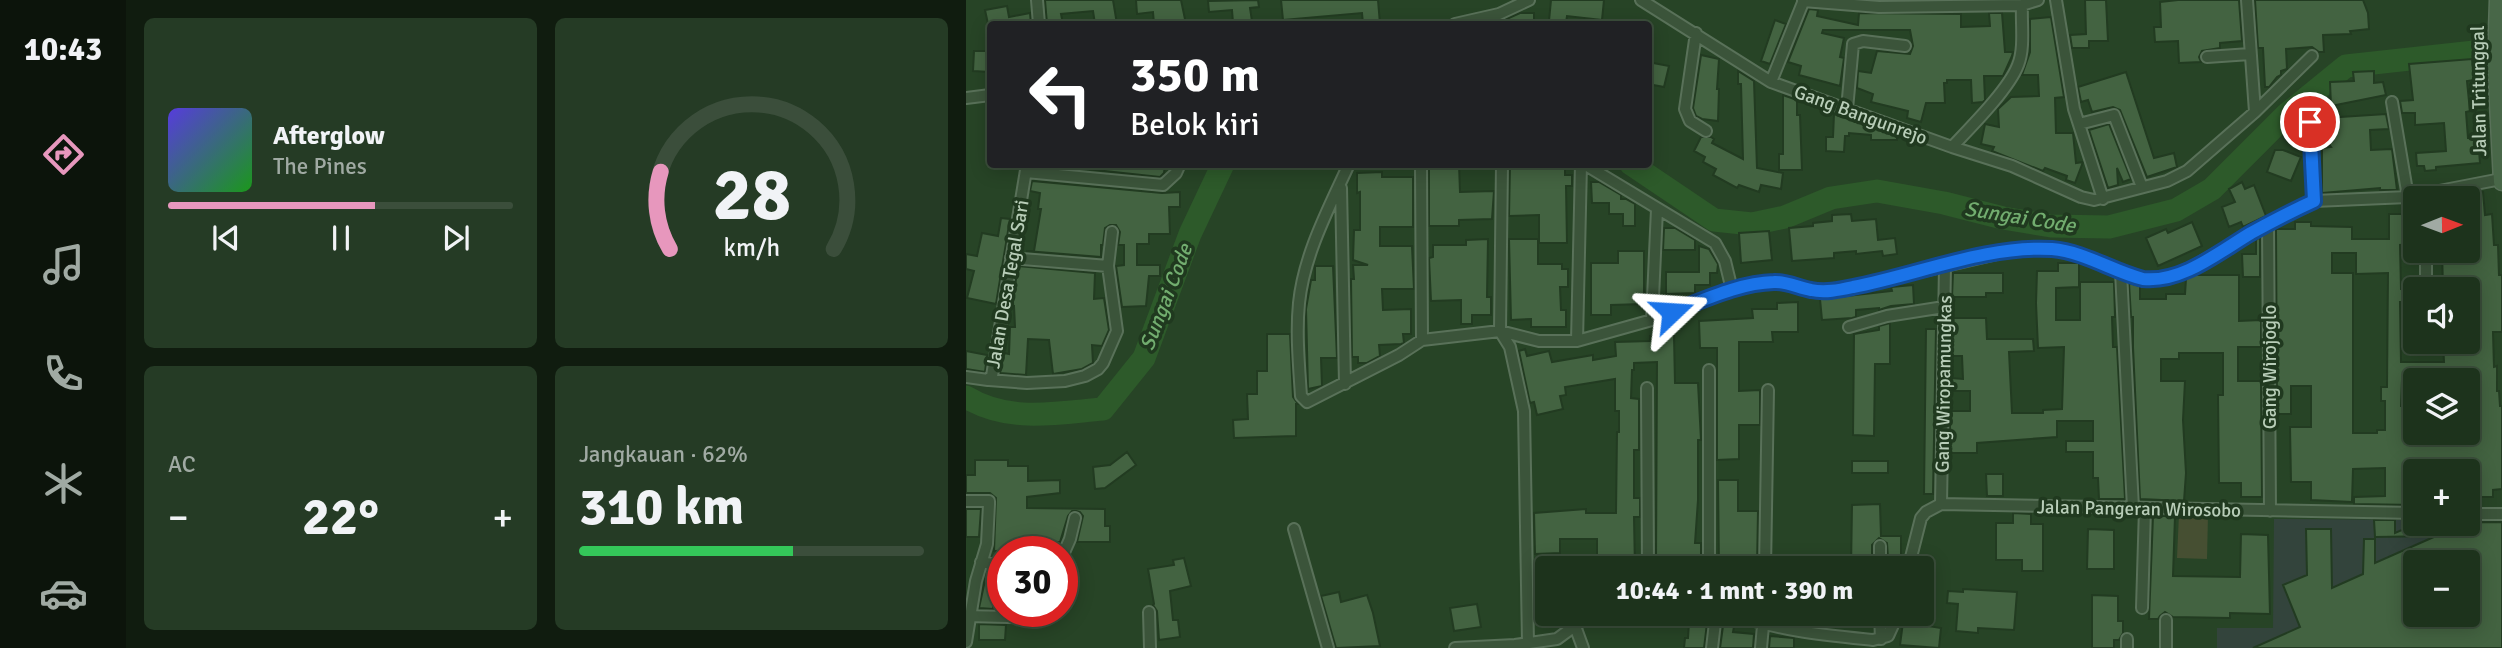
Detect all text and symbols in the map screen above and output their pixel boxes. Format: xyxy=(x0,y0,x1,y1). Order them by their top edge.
street label: Jalan Tritunggal xyxy=(2466,25,2492,157)
text: 10:43 xyxy=(24,30,102,69)
text: 350 m xyxy=(1130,45,1260,105)
icon: left xyxy=(1015,49,1106,140)
street label: Gang Bangunrejo xyxy=(1791,80,1931,150)
pin xyxy=(2280,92,2340,152)
icon: arrive xyxy=(2291,103,2329,141)
text: Belok kiri xyxy=(1130,105,1260,144)
text: Afterglow xyxy=(273,120,385,152)
icon: directions xyxy=(39,130,88,179)
text: 28 xyxy=(712,151,791,240)
text: The Pines xyxy=(273,152,367,181)
north arrow xyxy=(2403,186,2480,262)
map controls xyxy=(2403,186,2480,627)
water label: Sungai Code xyxy=(1963,195,2079,239)
street label: Jalan Desa Tegal Sari xyxy=(981,198,1035,370)
icon: previous xyxy=(207,219,245,257)
icon: pause xyxy=(322,219,360,257)
icon: next xyxy=(437,219,475,257)
text: km/h xyxy=(723,232,780,263)
water label: Sungai Code xyxy=(1134,239,1199,354)
icon: music xyxy=(39,240,88,289)
position arrow xyxy=(1635,275,1709,349)
button: sound xyxy=(2403,277,2480,354)
street label: Gang Wiropamungkas xyxy=(1930,295,1958,473)
street label: Gang Wirojoglo xyxy=(2258,305,2282,429)
icon: phone xyxy=(39,349,88,398)
button: layers xyxy=(2403,368,2480,445)
text: Jangkauan · 62% xyxy=(579,440,748,469)
text: AC xyxy=(168,450,196,479)
icon: climate xyxy=(39,459,88,508)
button: + xyxy=(2403,459,2480,536)
text: 310 km xyxy=(579,475,744,539)
text: 22° xyxy=(302,485,379,549)
text: − xyxy=(168,494,189,541)
text: + xyxy=(492,494,513,541)
street label: Jalan Pangeran Wirosobo xyxy=(2037,495,2241,523)
speed limit sign: 30 xyxy=(987,536,1078,627)
button: − xyxy=(2403,550,2480,627)
icon: car xyxy=(39,569,88,618)
text: 10:44 · 1 mnt · 390 m xyxy=(1616,575,1853,607)

